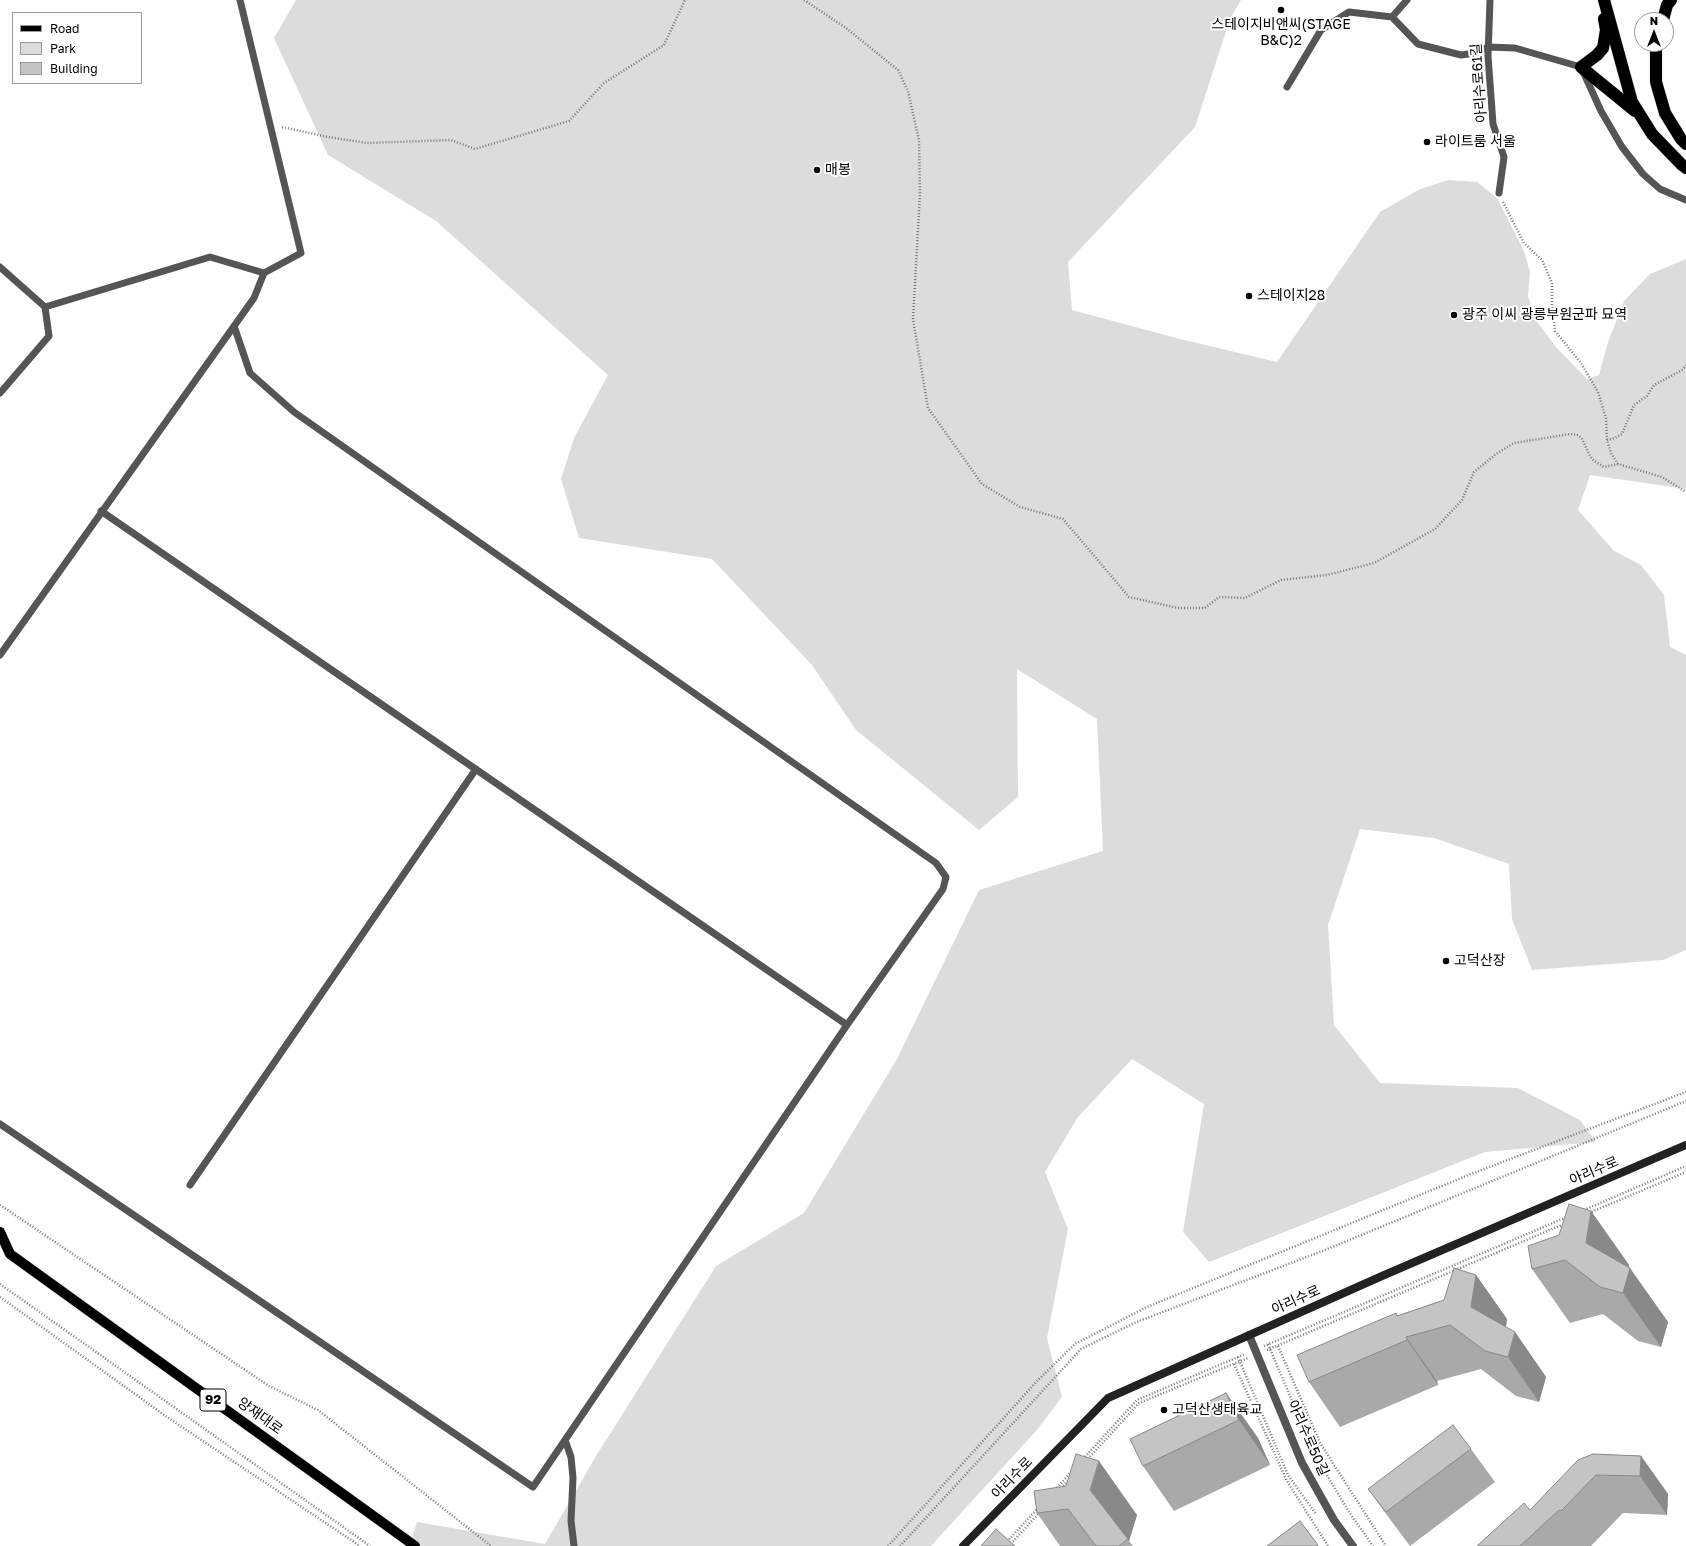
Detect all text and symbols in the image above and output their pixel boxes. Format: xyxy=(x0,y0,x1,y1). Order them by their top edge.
marker: 스테이지비앤씨(STAGE B&C)2 xyxy=(1276,5,1286,15)
legend xyxy=(12,12,142,84)
north arrow xyxy=(1634,12,1674,52)
text: N xyxy=(1650,14,1658,27)
place label: 스테이지비앤씨(STAGE B&C)2 xyxy=(1211,17,1351,50)
text: Road xyxy=(50,21,79,36)
text: Park xyxy=(50,41,76,56)
street label: 아리수로61길 xyxy=(1468,43,1490,123)
text: Building xyxy=(50,61,98,76)
place label: 라이트룸 서울 xyxy=(1435,134,1516,150)
marker: 라이트룸 서울 xyxy=(1422,137,1432,147)
place label: 매봉 xyxy=(825,162,851,178)
marker: 매봉 xyxy=(812,165,822,175)
place label: 스테이지28 xyxy=(1257,288,1325,304)
marker: 스테이지28 xyxy=(1244,291,1254,301)
place label: 광주 이씨 광릉부원군파 묘역 xyxy=(1462,307,1627,323)
marker: 광주 이씨 광릉부원군파 묘역 xyxy=(1449,310,1459,320)
place label: 고덕산장 xyxy=(1454,953,1506,969)
marker: 고덕산장 xyxy=(1441,956,1451,966)
street label: 아리수로 xyxy=(1567,1153,1621,1189)
street label: 아리수로 xyxy=(1269,1282,1323,1318)
road number: 92 xyxy=(200,1389,226,1411)
street label: 양재대로 xyxy=(234,1394,286,1438)
street label: 아리수로50길 xyxy=(1284,1397,1332,1479)
place label: 고덕산생태육교 xyxy=(1172,1402,1262,1418)
marker: 고덕산생태육교 xyxy=(1159,1405,1169,1415)
street label: 아리수로 xyxy=(988,1454,1036,1502)

